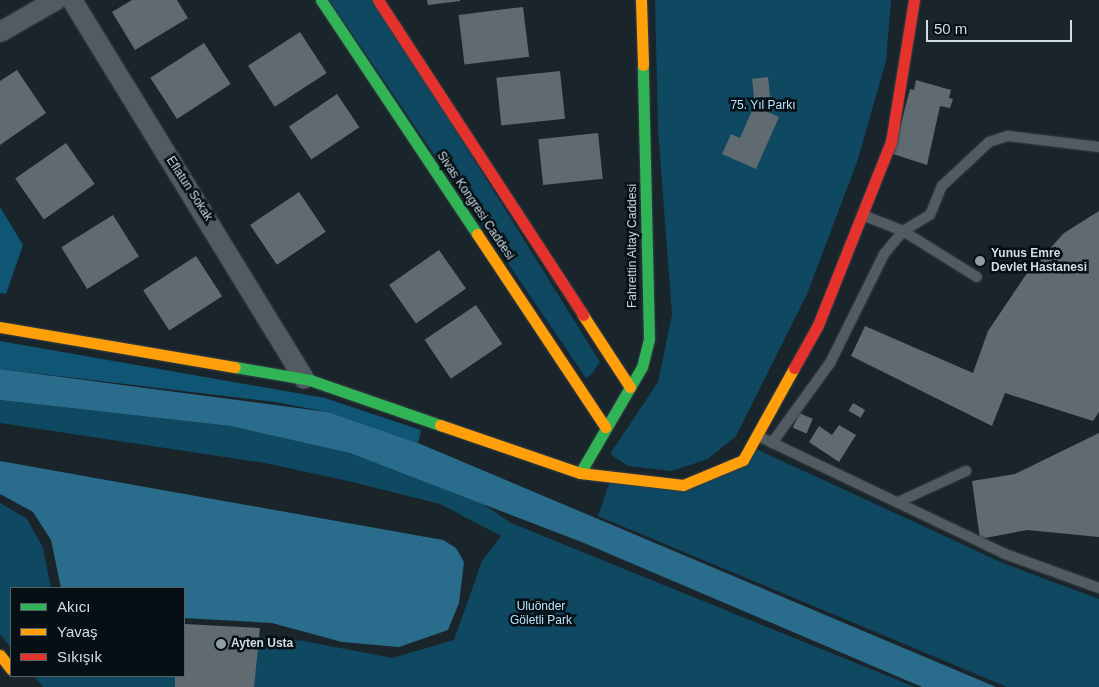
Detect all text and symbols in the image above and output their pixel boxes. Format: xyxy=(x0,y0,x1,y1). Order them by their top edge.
scale bar xyxy=(929,10,1075,42)
text: 50 m xyxy=(934,20,967,37)
park label: 75. Yıl Parkı xyxy=(730,99,796,113)
street label: Sivas Kongresi Caddesi xyxy=(433,149,517,263)
street label: Eflatun Sokak xyxy=(163,154,215,224)
street label: Fahrettin Altay Caddesi xyxy=(626,184,640,308)
place label: Yunus Emre Devlet Hastanesi xyxy=(991,247,1087,275)
marker: Yunus Emre Devlet Hastanesi xyxy=(973,254,987,268)
legend xyxy=(10,587,185,677)
text: Akıcı xyxy=(57,598,90,615)
park label: Uluönder Göletli Park xyxy=(510,600,572,628)
text: Yavaş xyxy=(57,623,98,640)
place label: Ayten Usta xyxy=(231,637,293,651)
marker: Ayten Usta xyxy=(215,638,227,650)
text: Sıkışık xyxy=(57,648,102,665)

